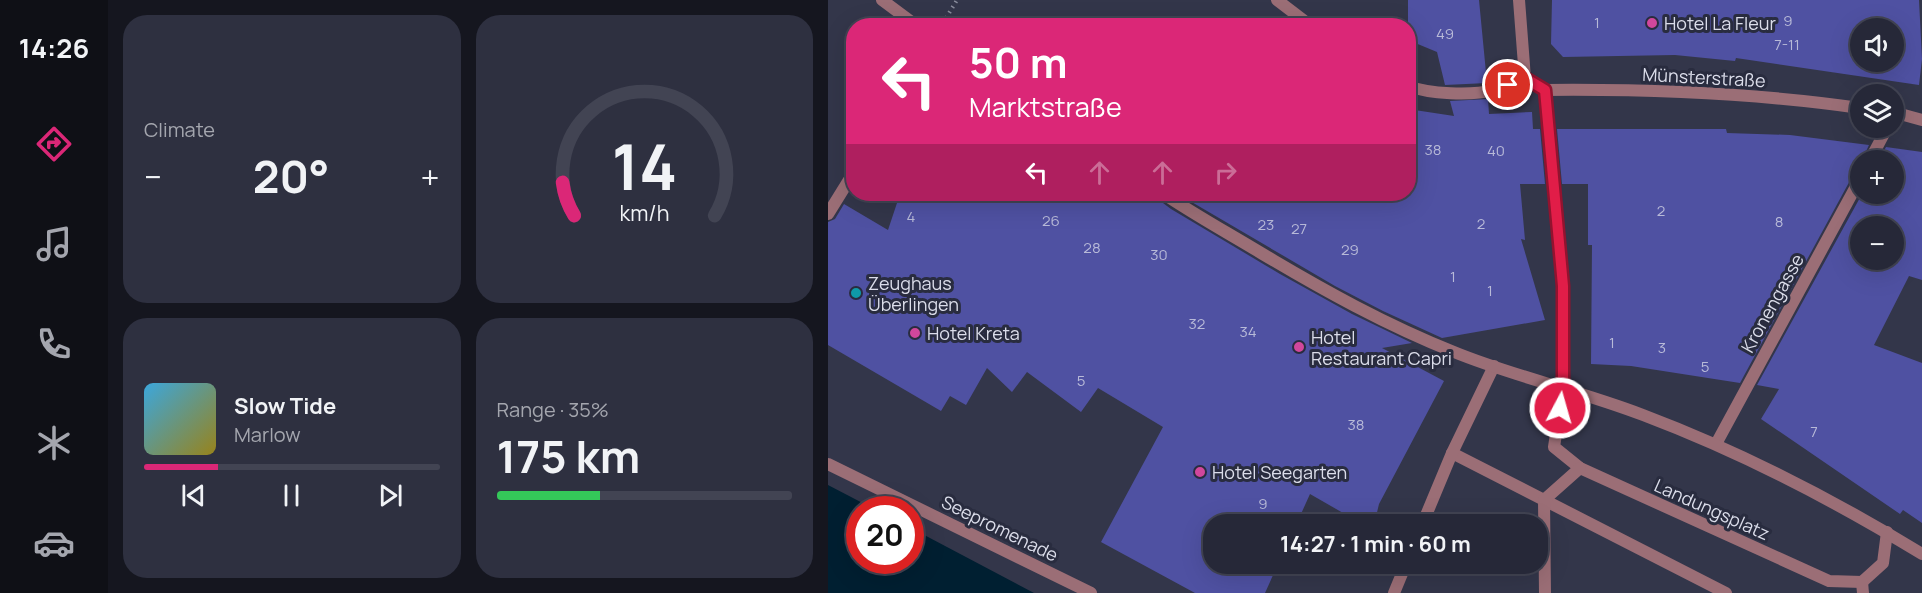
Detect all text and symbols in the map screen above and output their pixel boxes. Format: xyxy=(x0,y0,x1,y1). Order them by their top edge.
house number: 9 xyxy=(1783,10,1793,31)
place label: Hotel La Fleur xyxy=(1664,11,1776,35)
house number: 1 xyxy=(1594,12,1600,33)
marker: Hotel La Fleur xyxy=(1645,16,1659,30)
map controls xyxy=(1850,18,1904,270)
button: sound xyxy=(1850,18,1904,72)
house number: 49 xyxy=(1436,23,1454,44)
text: 14:26 xyxy=(19,29,89,66)
text: 50 m xyxy=(969,33,1067,91)
house number: 7-11 xyxy=(1774,34,1800,55)
icon: left xyxy=(870,42,948,120)
pin xyxy=(1482,59,1533,110)
street label: Münsterstraße xyxy=(1642,62,1766,92)
icon: arrive xyxy=(1491,68,1524,101)
button: layers xyxy=(1850,84,1904,138)
text: Marktstraße xyxy=(969,88,1122,125)
text: Climate xyxy=(144,116,215,143)
icon: directions xyxy=(33,123,75,165)
text: 14 xyxy=(612,123,677,209)
house number: 38 xyxy=(1424,139,1442,160)
house number: 40 xyxy=(1487,140,1505,161)
text: 20° xyxy=(253,145,329,207)
button: + xyxy=(1850,150,1904,204)
text: − xyxy=(144,154,162,199)
text: + xyxy=(420,154,440,199)
icon: left xyxy=(1020,156,1053,189)
icon: ahead xyxy=(1083,156,1116,189)
icon: ahead xyxy=(1146,156,1179,189)
icon: right xyxy=(1209,156,1242,189)
text: km/h xyxy=(619,198,669,227)
house number: 2 xyxy=(1657,200,1665,221)
house number: 4 xyxy=(907,206,916,227)
house number: 26 xyxy=(1042,210,1060,231)
house number: 8 xyxy=(1775,211,1783,232)
house number: 2 xyxy=(1477,213,1485,234)
house number: 23 xyxy=(1258,214,1274,235)
button: − xyxy=(1850,216,1904,270)
house number: 27 xyxy=(1291,218,1307,239)
icon: music xyxy=(33,223,75,265)
house number: 28 xyxy=(1083,237,1101,258)
house number: 29 xyxy=(1341,239,1359,260)
house number: 30 xyxy=(1150,244,1168,265)
street label: Kronengasse xyxy=(1735,249,1809,357)
house number: 1 xyxy=(1450,266,1456,287)
place label: Zeughaus Überlingen xyxy=(868,271,959,316)
house number: 1 xyxy=(1487,280,1493,301)
marker: Zeughaus Überlingen xyxy=(849,286,863,300)
house number: 32 xyxy=(1189,313,1205,334)
place label: Hotel Kreta xyxy=(927,321,1020,345)
house number: 34 xyxy=(1239,321,1257,342)
icon: phone xyxy=(33,323,75,365)
place label: Hotel Restaurant Capri xyxy=(1311,325,1452,370)
marker: Hotel Kreta xyxy=(908,326,922,340)
house number: 1 xyxy=(1609,332,1615,353)
house number: 3 xyxy=(1658,337,1666,358)
marker: Hotel Restaurant Capri xyxy=(1292,340,1306,354)
house number: 5 xyxy=(1701,356,1709,377)
house number: 5 xyxy=(1077,370,1085,391)
position arrow xyxy=(1528,376,1592,440)
text: Slow Tide xyxy=(234,391,336,421)
text: Range · 35% xyxy=(497,396,609,423)
house number: 38 xyxy=(1347,414,1365,435)
text: Marlow xyxy=(234,421,301,448)
house number: 7 xyxy=(1810,421,1818,442)
icon: climate xyxy=(33,422,75,464)
text: 175 km xyxy=(497,425,640,487)
place label: Hotel Seegarten xyxy=(1212,460,1347,484)
marker: Hotel Seegarten xyxy=(1193,465,1207,479)
street label: Landungsplatz xyxy=(1651,473,1773,545)
icon: previous xyxy=(177,479,210,512)
icon: pause xyxy=(275,479,308,512)
icon: next xyxy=(374,479,407,512)
street label: Seepromenade xyxy=(938,489,1062,567)
house number: 9 xyxy=(1258,493,1268,514)
speed limit sign: 20 xyxy=(846,496,924,574)
icon: car xyxy=(33,522,75,564)
text: 14:27 · 1 min · 60 m xyxy=(1280,529,1471,559)

